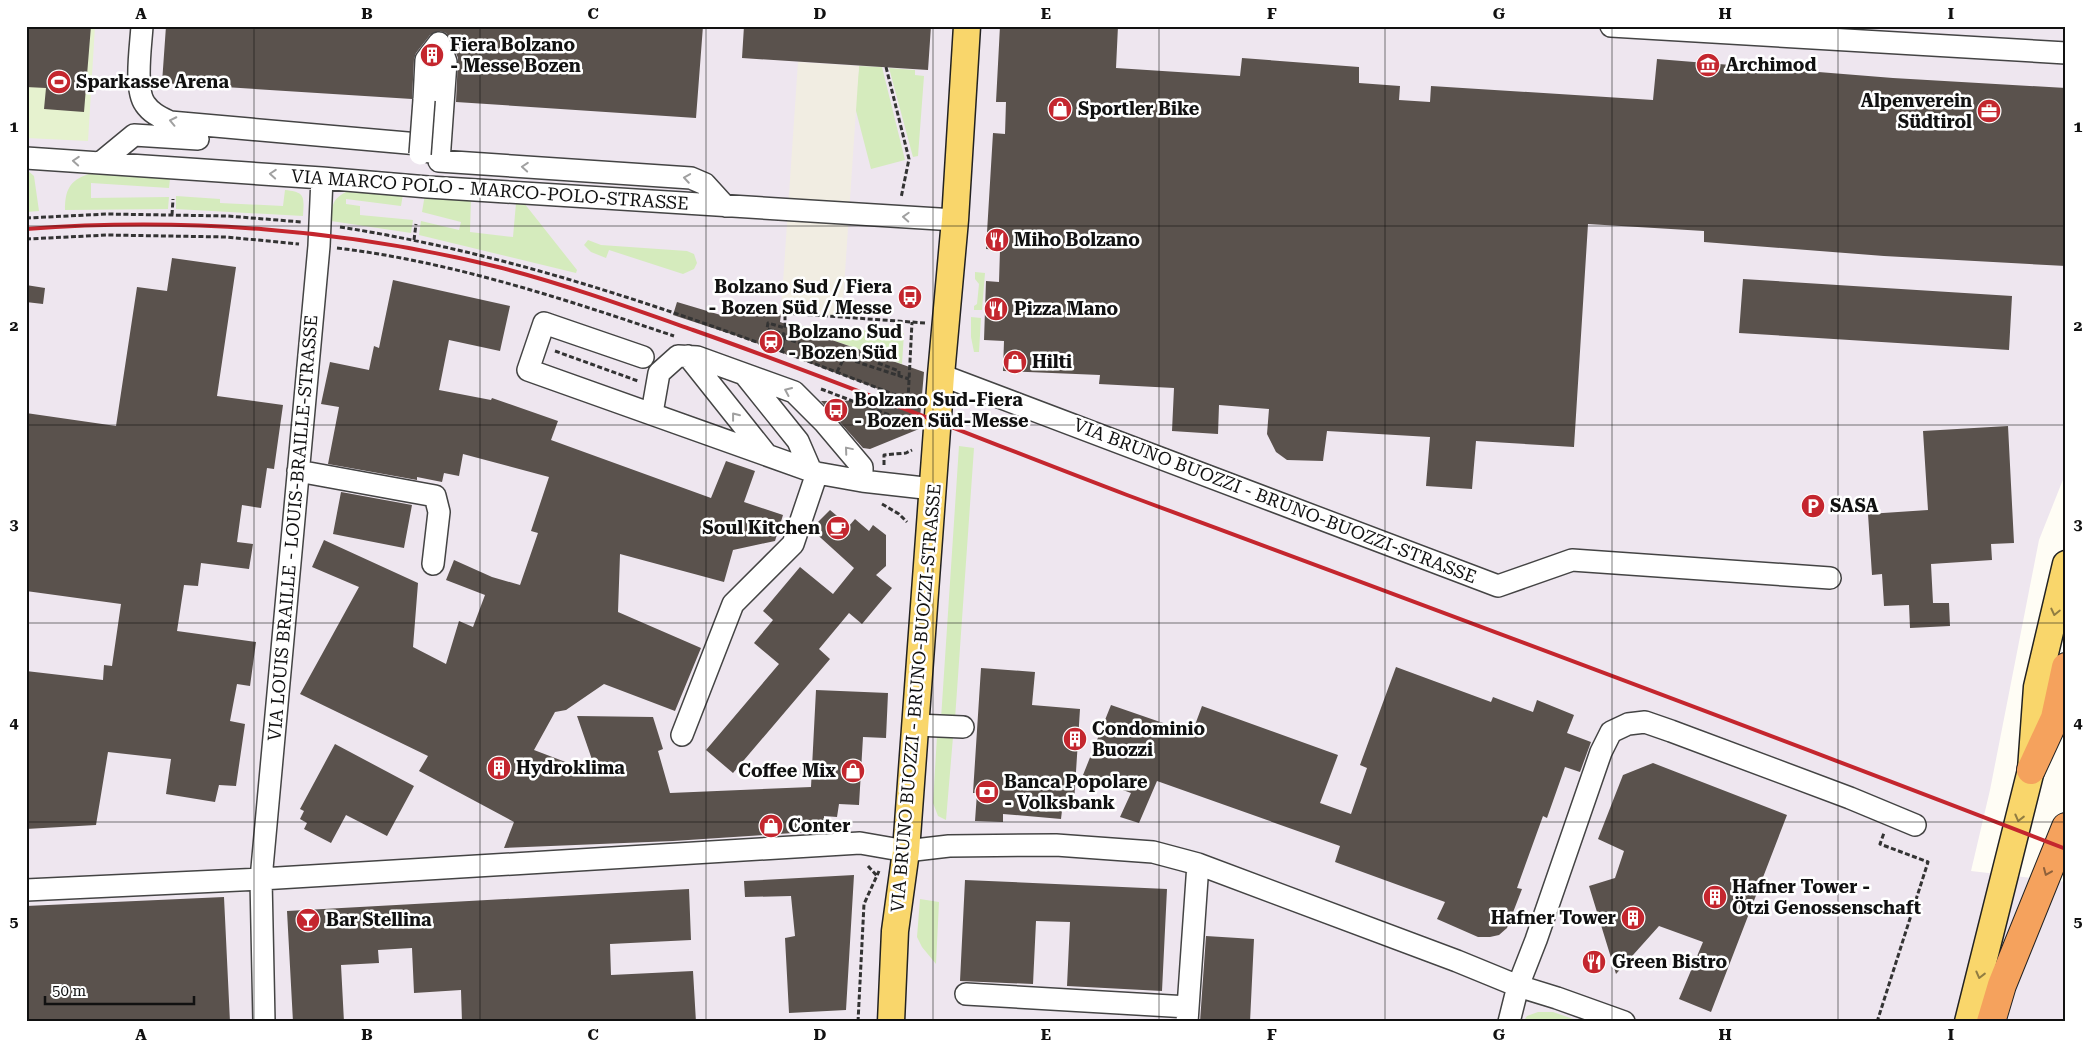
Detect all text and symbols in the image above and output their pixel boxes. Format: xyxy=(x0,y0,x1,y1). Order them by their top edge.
text: A xyxy=(135,4,147,23)
text: B xyxy=(361,4,373,23)
text: C xyxy=(587,4,599,23)
text: D xyxy=(814,4,827,23)
text: E xyxy=(1041,4,1051,23)
text: F xyxy=(1267,4,1277,23)
text: G xyxy=(1493,4,1506,23)
text: H xyxy=(1718,4,1732,23)
text: I xyxy=(1948,4,1954,23)
place label: Fiera Bolzano - Messe Bozen xyxy=(450,34,581,76)
building icon: Fiera Bolzano - Messe Bozen xyxy=(419,42,445,68)
museum icon: Archimod xyxy=(1695,52,1721,78)
place label: Archimod xyxy=(1726,54,1816,75)
sports icon: Sparkasse Arena xyxy=(46,69,72,95)
place label: Sparkasse Arena xyxy=(76,71,229,92)
place label: Alpenverein Südtirol xyxy=(1861,90,1972,132)
shop icon: Sportler Bike xyxy=(1047,96,1073,122)
place label: Sportler Bike xyxy=(1078,98,1200,119)
office icon: Alpenverein Südtirol xyxy=(1976,98,2002,124)
text: 1 xyxy=(10,117,19,136)
one-way arrow xyxy=(169,117,177,127)
text: 1 xyxy=(2074,117,2083,136)
one-way arrow xyxy=(71,156,79,167)
one-way arrow xyxy=(521,161,529,172)
street label: VIA MARCO POLO - MARCO-POLO-STRASSE xyxy=(291,165,689,214)
one-way arrow xyxy=(268,169,276,180)
one-way arrow xyxy=(682,174,691,184)
one-way arrow xyxy=(902,211,910,222)
restaurant icon: Miho Bolzano xyxy=(984,227,1010,253)
place label: Miho Bolzano xyxy=(1014,229,1140,250)
place label: Bolzano Sud / Fiera - Bozen Süd / Messe xyxy=(708,276,892,318)
bus stop icon: Bolzano Sud / Fiera - Bozen Süd / Messe xyxy=(897,284,923,310)
restaurant icon: Pizza Mano xyxy=(983,296,1009,322)
place label: Pizza Mano xyxy=(1014,298,1118,319)
street label: VIA LOUIS BRAILLE - LOUIS-BRAILLE-STRASSE xyxy=(263,314,322,742)
text: 2 xyxy=(10,316,19,335)
text: 2 xyxy=(2074,316,2083,335)
place label: Bolzano Sud - Bozen Süd xyxy=(788,321,902,363)
station icon: Bolzano Sud - Bozen Süd xyxy=(758,329,784,355)
shop icon: Hilti xyxy=(1002,349,1028,375)
place label: Hilti xyxy=(1032,351,1072,372)
one-way arrow xyxy=(784,386,793,397)
place label: Bolzano Sud-Fiera - Bozen Süd-Messe xyxy=(854,389,1029,431)
bus stop icon: Bolzano Sud-Fiera - Bozen Süd-Messe xyxy=(823,397,849,423)
one-way arrow xyxy=(733,413,741,422)
street label: VIA BRUNO BUOZZI - BRUNO-BUOZZI-STRASSE xyxy=(1071,414,1480,587)
one-way arrow xyxy=(845,447,854,456)
street label: VIA BRUNO BUOZZI - BRUNO-BUOZZI-STRASSE xyxy=(886,483,945,913)
parking icon: SASA xyxy=(1800,493,1826,519)
place label: SASA xyxy=(1830,495,1879,516)
text: 3 xyxy=(10,515,19,534)
cafe icon: Soul Kitchen xyxy=(825,515,851,541)
text: 3 xyxy=(2074,515,2083,534)
place label: Soul Kitchen xyxy=(702,517,820,538)
one-way arrow xyxy=(2050,607,2061,616)
text: 4 xyxy=(10,713,19,732)
text: 4 xyxy=(2074,713,2083,732)
place label: Condominio Buozzi xyxy=(1092,718,1206,760)
building icon: Condominio Buozzi xyxy=(1062,726,1088,752)
building icon: Hydroklima xyxy=(486,755,512,781)
place label: Hydroklima xyxy=(516,757,625,778)
shop icon: Coffee Mix xyxy=(840,758,866,784)
place label: Coffee Mix xyxy=(738,760,836,781)
place label: Banca Popolare - Volksbank xyxy=(1004,771,1148,813)
bank icon: Banca Popolare - Volksbank xyxy=(974,779,1000,805)
shop icon: Conter xyxy=(758,813,784,839)
one-way arrow xyxy=(2014,813,2025,822)
place label: Conter xyxy=(788,815,850,836)
one-way arrow xyxy=(2042,867,2053,876)
place label: Hafner Tower - Ötzi Genossenschaft xyxy=(1732,876,1921,918)
building icon: Hafner Tower - Ötzi Genossenschaft xyxy=(1702,884,1728,910)
building icon: Hafner Tower xyxy=(1620,905,1646,931)
bar icon: Bar Stellina xyxy=(295,907,321,933)
place label: Hafner Tower xyxy=(1491,907,1616,928)
place label: Bar Stellina xyxy=(326,909,432,930)
text: 5 xyxy=(10,912,19,931)
text: 5 xyxy=(2074,912,2083,931)
restaurant icon: Green Bistro xyxy=(1581,949,1607,975)
place label: Green Bistro xyxy=(1612,951,1727,972)
one-way arrow xyxy=(1975,971,1985,979)
scale bar xyxy=(45,973,194,1005)
text: 50 m xyxy=(52,982,87,1000)
text: A xyxy=(135,1025,147,1044)
text: B xyxy=(361,1025,373,1044)
text: C xyxy=(587,1025,599,1044)
text: D xyxy=(814,1025,827,1044)
text: E xyxy=(1041,1025,1051,1044)
text: F xyxy=(1267,1025,1277,1044)
text: G xyxy=(1493,1025,1506,1044)
text: H xyxy=(1718,1025,1732,1044)
text: I xyxy=(1948,1025,1954,1044)

